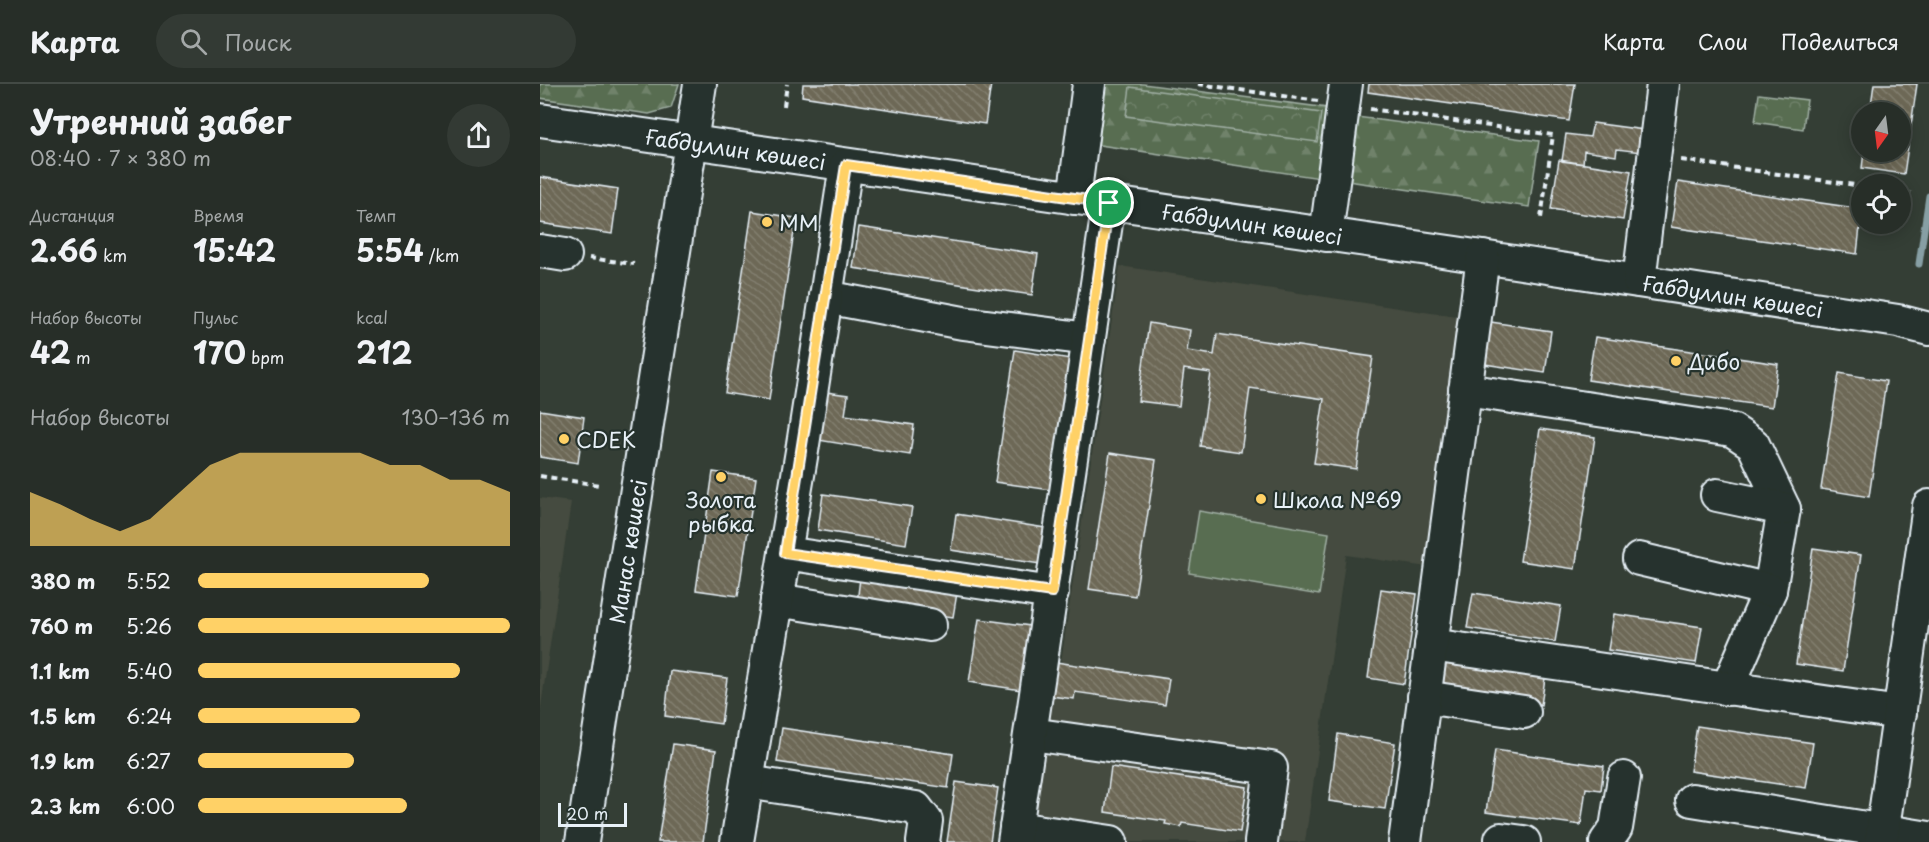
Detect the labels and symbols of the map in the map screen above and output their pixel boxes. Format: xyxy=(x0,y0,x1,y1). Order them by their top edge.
north arrow xyxy=(1851,102,1911,162)
street label: Ғабдуллин көшесі xyxy=(644,120,828,177)
pin xyxy=(1083,177,1134,228)
street label: Ғабдуллин көшесі xyxy=(1160,195,1345,252)
place label: MM xyxy=(779,206,819,238)
marker: MM xyxy=(760,215,774,229)
street label: Ғабдуллин көшесі xyxy=(1641,266,1825,325)
place label: Дибо xyxy=(1687,345,1740,377)
marker: Дибо xyxy=(1669,354,1683,368)
place label: CDEK xyxy=(576,423,636,455)
marker: CDEK xyxy=(557,432,571,446)
marker: Золота рыбка xyxy=(714,470,728,484)
street label: Манас көшесі xyxy=(600,477,654,626)
place label: Золота рыбка xyxy=(686,483,756,539)
place label: Школа №69 xyxy=(1273,483,1402,515)
marker: Школа №69 xyxy=(1254,492,1268,506)
scale bar xyxy=(558,800,627,828)

